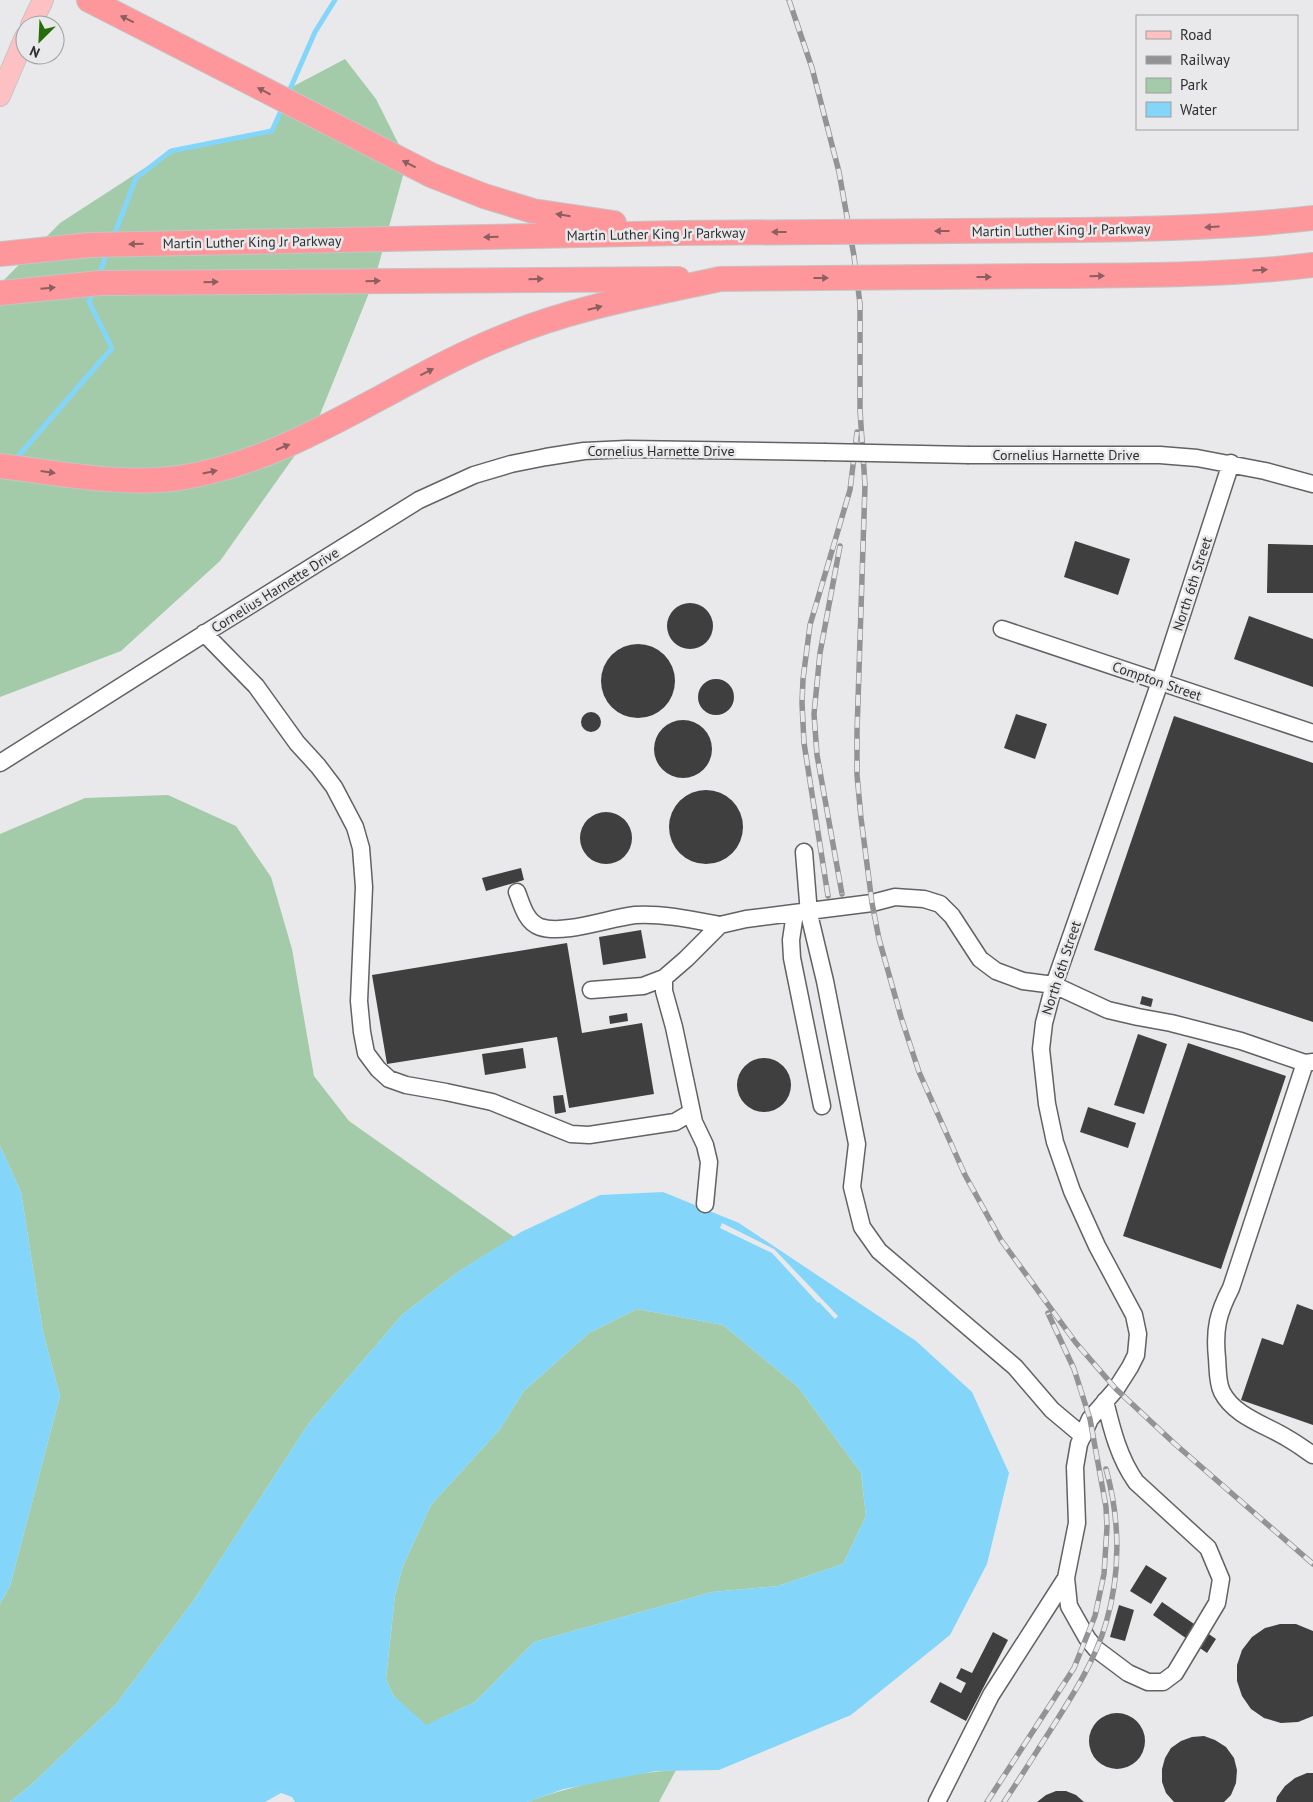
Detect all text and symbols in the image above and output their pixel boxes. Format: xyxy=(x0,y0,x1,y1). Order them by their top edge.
north arrow xyxy=(15,15,65,65)
one-way arrow xyxy=(120,15,134,23)
legend xyxy=(1136,15,1298,130)
text: Road xyxy=(1180,25,1212,44)
text: N xyxy=(27,42,43,62)
text: Railway xyxy=(1180,50,1230,69)
text: Park xyxy=(1180,75,1208,94)
one-way arrow xyxy=(257,87,272,95)
text: Water xyxy=(1180,100,1217,119)
one-way arrow xyxy=(402,160,416,168)
one-way arrow xyxy=(554,211,570,219)
street label: Martin Luther King Jr Parkway xyxy=(971,219,1151,241)
street label: Martin Luther King Jr Parkway xyxy=(566,223,746,245)
one-way arrow xyxy=(1204,223,1220,231)
one-way arrow xyxy=(933,227,949,235)
one-way arrow xyxy=(771,228,787,236)
street label: Martin Luther King Jr Parkway xyxy=(162,231,342,253)
one-way arrow xyxy=(483,233,499,241)
one-way arrow xyxy=(128,240,144,248)
one-way arrow xyxy=(1252,265,1268,273)
one-way arrow xyxy=(1090,272,1106,280)
one-way arrow xyxy=(976,273,992,281)
one-way arrow xyxy=(814,274,830,282)
one-way arrow xyxy=(528,275,544,283)
one-way arrow xyxy=(365,277,381,285)
one-way arrow xyxy=(203,278,219,286)
one-way arrow xyxy=(41,284,57,292)
one-way arrow xyxy=(587,304,602,312)
one-way arrow xyxy=(420,368,434,376)
street label: Cornelius Harnette Drive xyxy=(588,442,735,460)
one-way arrow xyxy=(276,443,291,451)
street label: Cornelius Harnette Drive xyxy=(993,446,1140,464)
one-way arrow xyxy=(41,468,57,476)
one-way arrow xyxy=(202,468,217,476)
street label: North 6th Street xyxy=(1168,534,1216,633)
street label: Cornelius Harnette Drive xyxy=(208,543,342,637)
street label: Compton Street xyxy=(1110,657,1204,705)
street label: North 6th Street xyxy=(1037,918,1085,1017)

